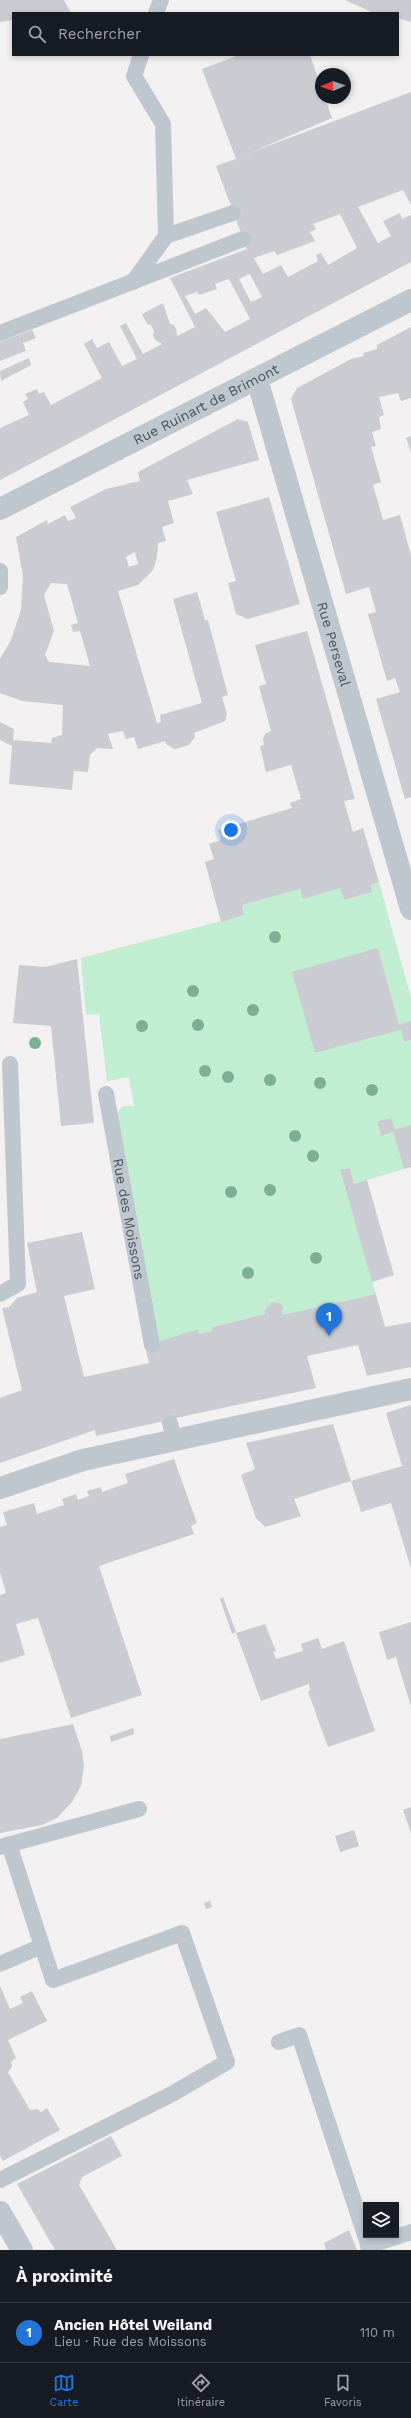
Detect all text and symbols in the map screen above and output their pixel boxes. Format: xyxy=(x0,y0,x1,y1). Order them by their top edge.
search box xyxy=(12,12,399,56)
icon: search xyxy=(26,23,48,45)
text: Rechercher xyxy=(58,25,141,43)
north arrow xyxy=(315,68,351,104)
street label: Rue Ruinart de Brimont xyxy=(130,361,281,448)
street label: Rue Perseval xyxy=(314,600,354,689)
your location xyxy=(221,820,241,840)
street label: Rue des Moissons xyxy=(110,1157,148,1281)
pin: 1 xyxy=(316,1303,342,1336)
map controls xyxy=(363,2202,399,2238)
button: layers xyxy=(363,2202,399,2238)
text: À proximité xyxy=(16,2266,113,2286)
text: Ancien Hôtel Weiland xyxy=(54,2316,212,2334)
text: 1 xyxy=(26,2325,32,2340)
text: 110 m xyxy=(360,2325,395,2340)
text: Lieu · Rue des Moissons xyxy=(54,2334,207,2349)
tab: Carte xyxy=(49,2372,78,2409)
tab: Itinéraire xyxy=(177,2372,225,2409)
tab: Favoris xyxy=(324,2372,362,2409)

